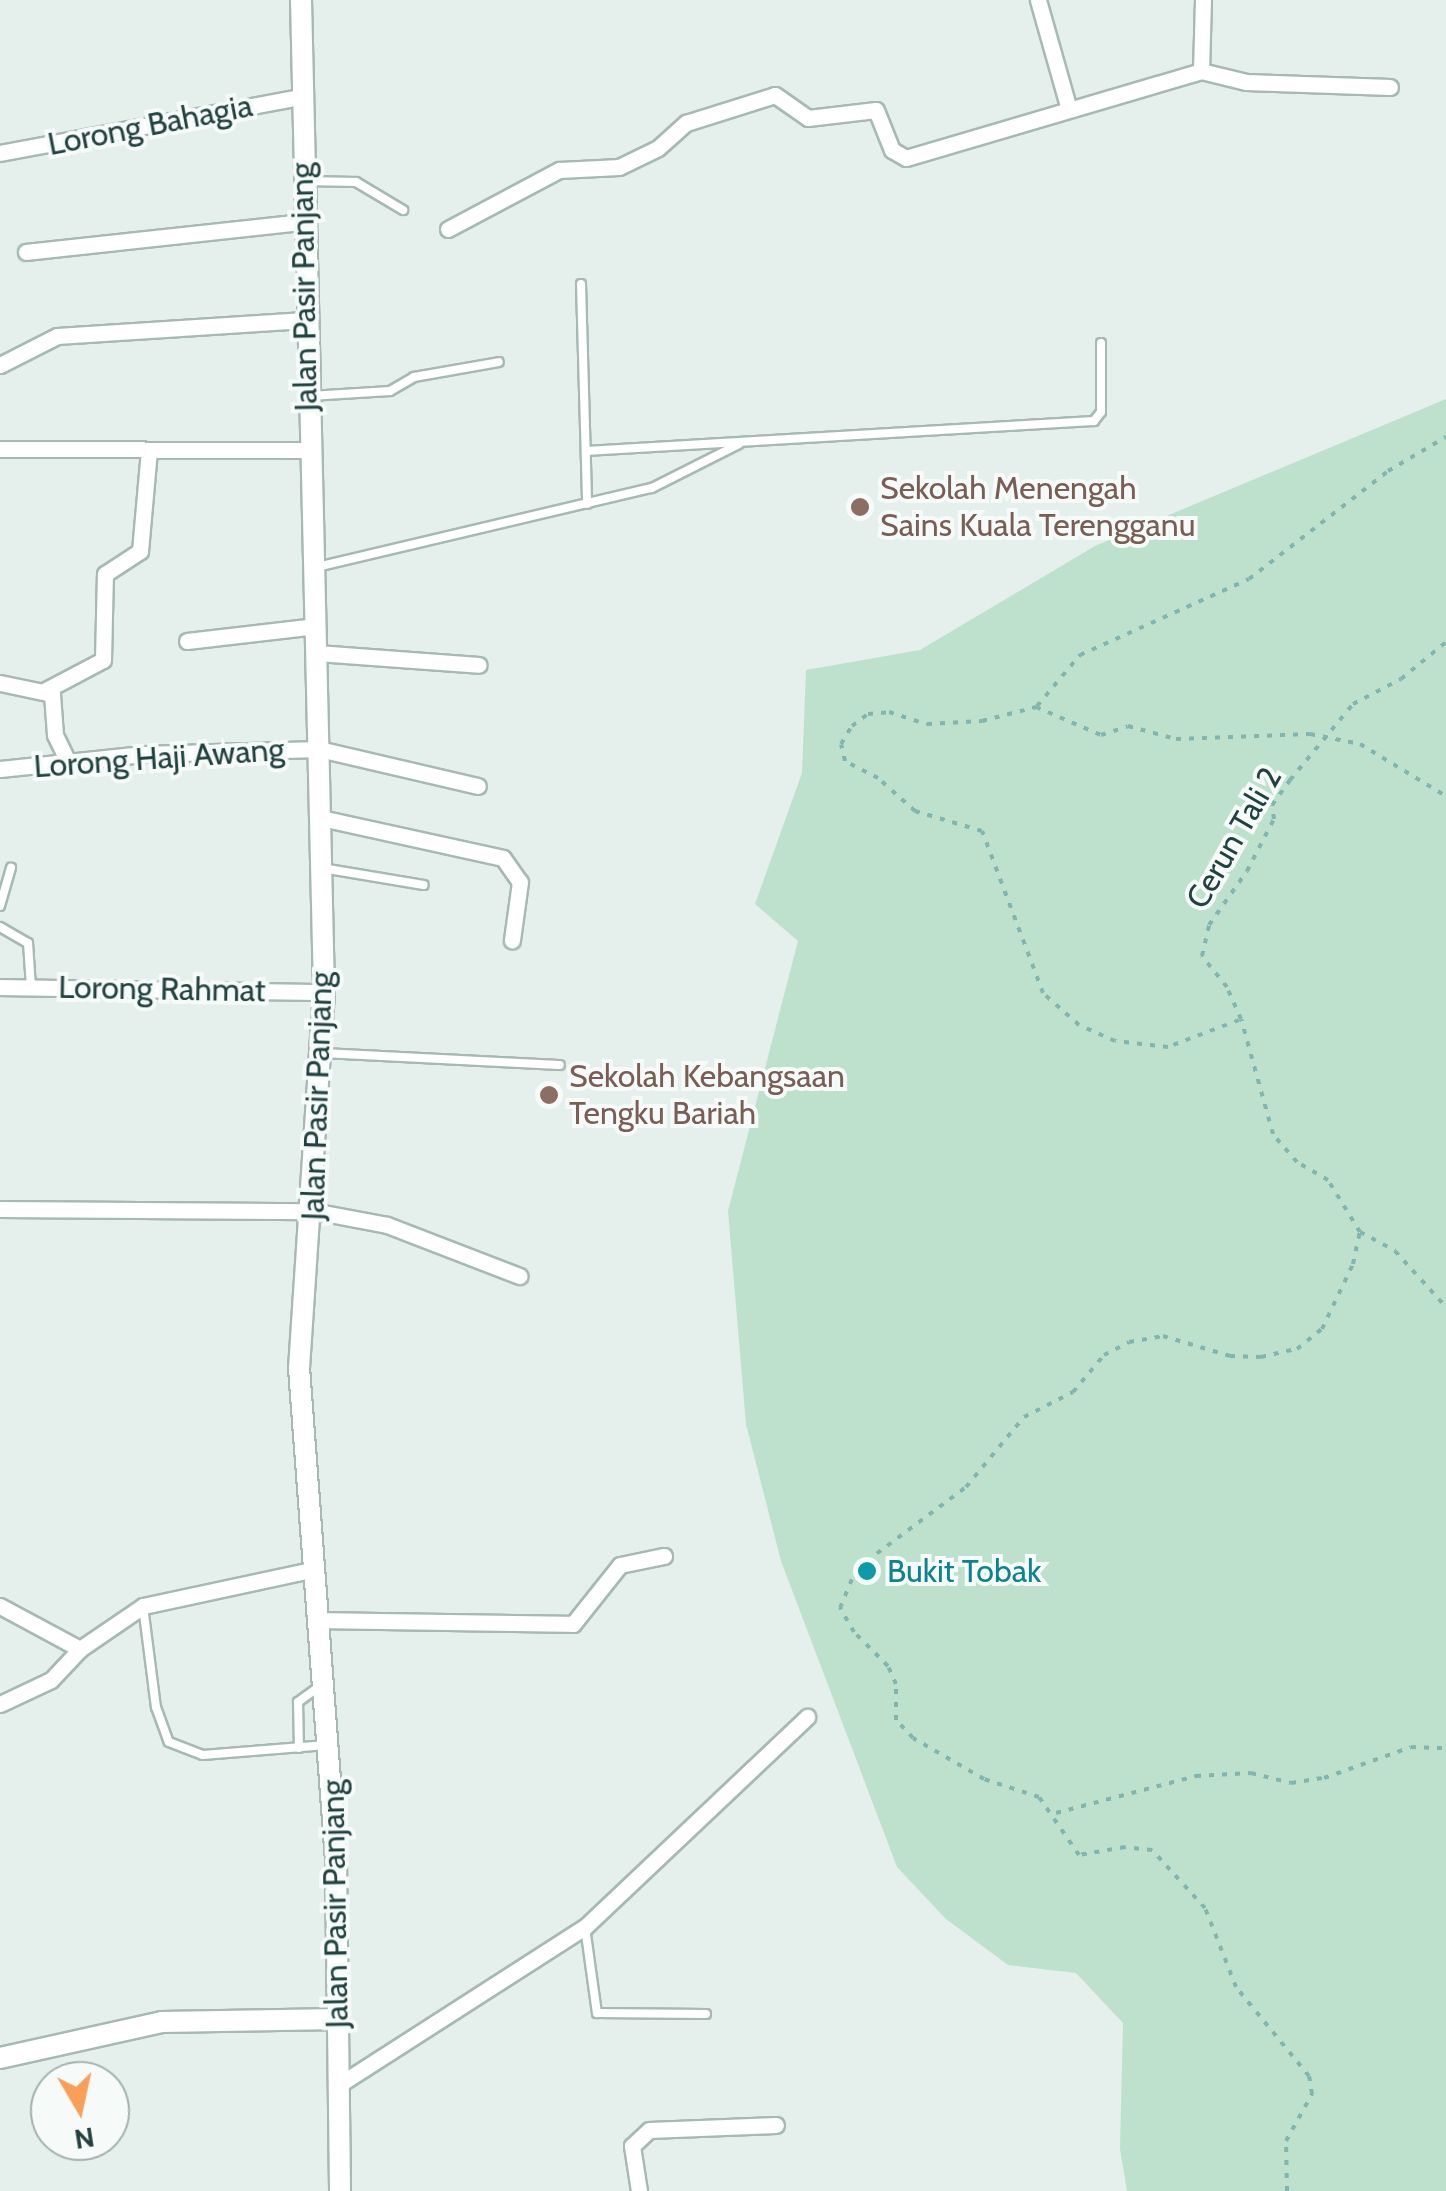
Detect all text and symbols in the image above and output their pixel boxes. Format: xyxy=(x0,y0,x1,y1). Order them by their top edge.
street label: Lorong Bahagia xyxy=(44,86,256,164)
street label: Jalan Pasir Panjang xyxy=(283,162,325,412)
place label: Sekolah Menengah Sains Kuala Terengganu xyxy=(880,470,1196,545)
marker: Sekolah Menengah Sains Kuala Terengganu xyxy=(849,496,871,518)
street label: Lorong Haji Awang xyxy=(32,730,286,786)
street label: Cerun Tali 2 xyxy=(1178,761,1290,915)
street label: Lorong Rahmat xyxy=(58,968,266,1010)
street label: Jalan Pasir Panjang xyxy=(293,971,341,1221)
place label: Sekolah Kebangsaan Tengku Bariah xyxy=(569,1058,845,1133)
marker: Sekolah Kebangsaan Tengku Bariah xyxy=(538,1084,560,1106)
place label: Bukit Tobak xyxy=(887,1552,1041,1590)
marker: Bukit Tobak xyxy=(856,1560,878,1582)
street label: Jalan Pasir Panjang xyxy=(314,1779,356,2029)
north arrow xyxy=(30,2061,130,2161)
text: N xyxy=(72,2120,97,2157)

